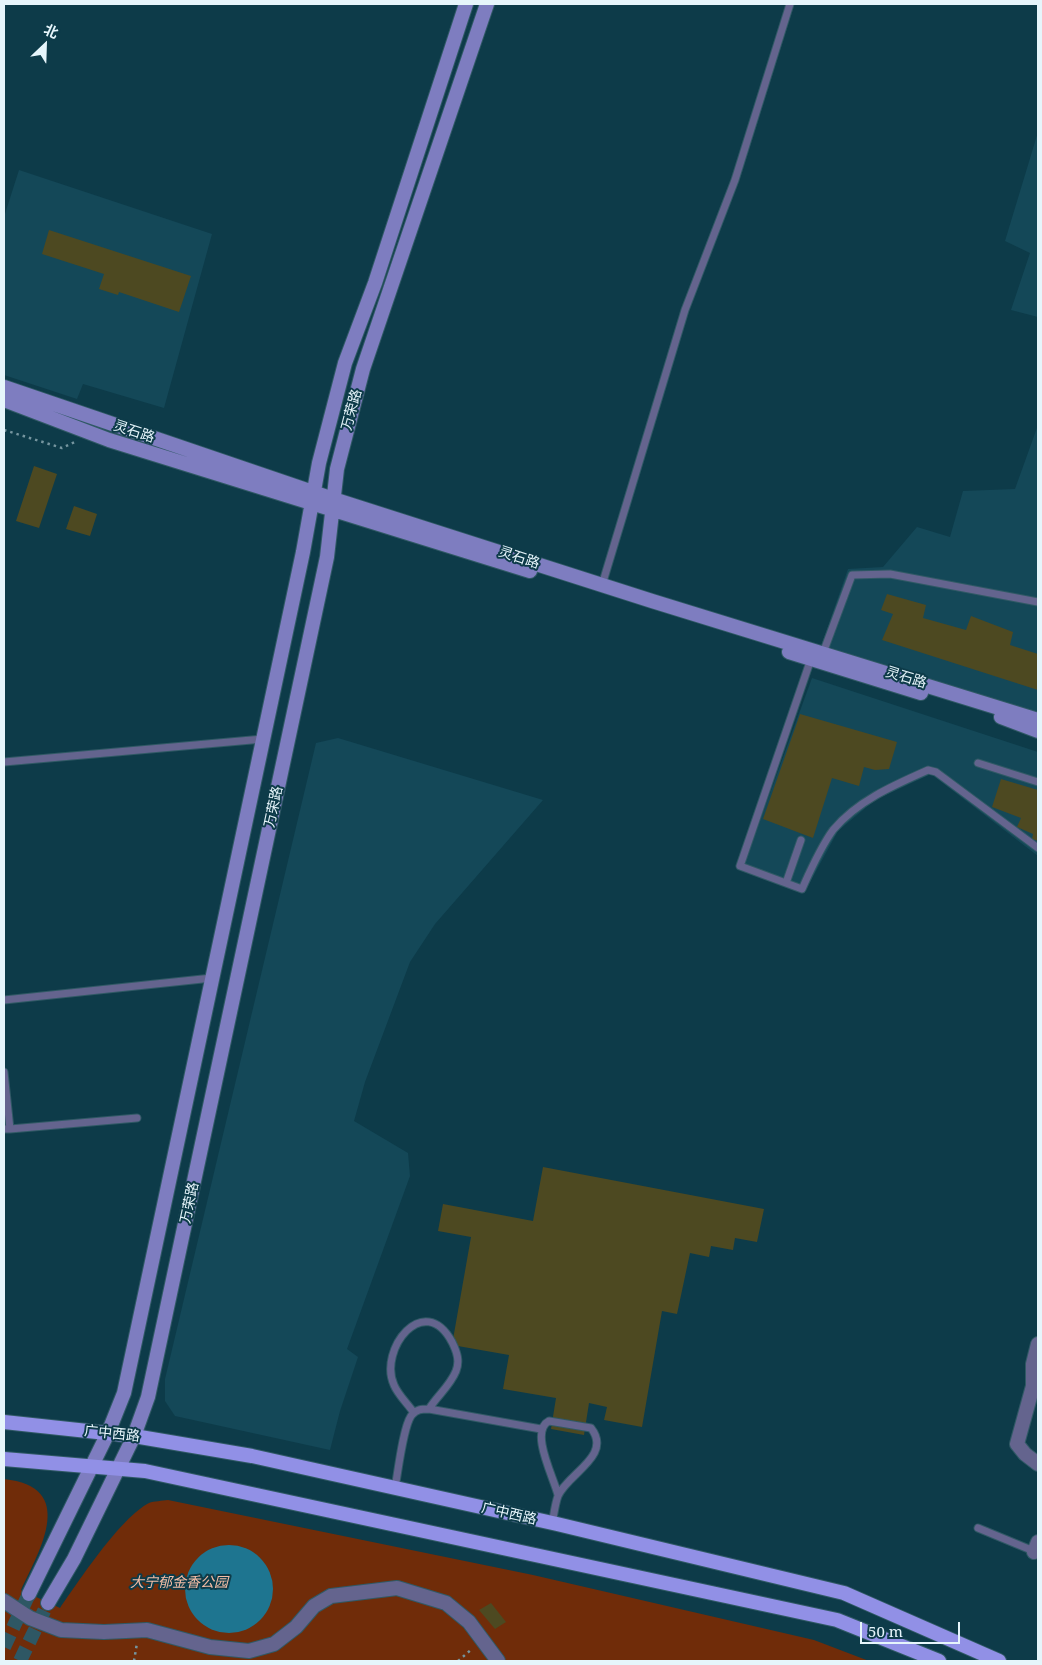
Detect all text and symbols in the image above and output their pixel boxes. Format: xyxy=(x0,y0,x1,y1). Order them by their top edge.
text: 北 xyxy=(41,19,62,42)
north arrow xyxy=(20,20,70,70)
street label: 万荣路 xyxy=(338,388,366,432)
street label: 灵石路 xyxy=(111,418,157,446)
street label: 灵石路 xyxy=(496,544,542,572)
street label: 灵石路 xyxy=(883,664,929,692)
street label: 万荣路 xyxy=(261,785,287,829)
street label: 万荣路 xyxy=(177,1181,203,1225)
street label: 广中西路 xyxy=(83,1423,141,1445)
street label: 广中西路 xyxy=(480,1500,538,1528)
park label: 大宁郁金香公园 xyxy=(130,1575,228,1591)
scale bar xyxy=(862,1612,962,1644)
text: 50 m xyxy=(868,1621,903,1641)

